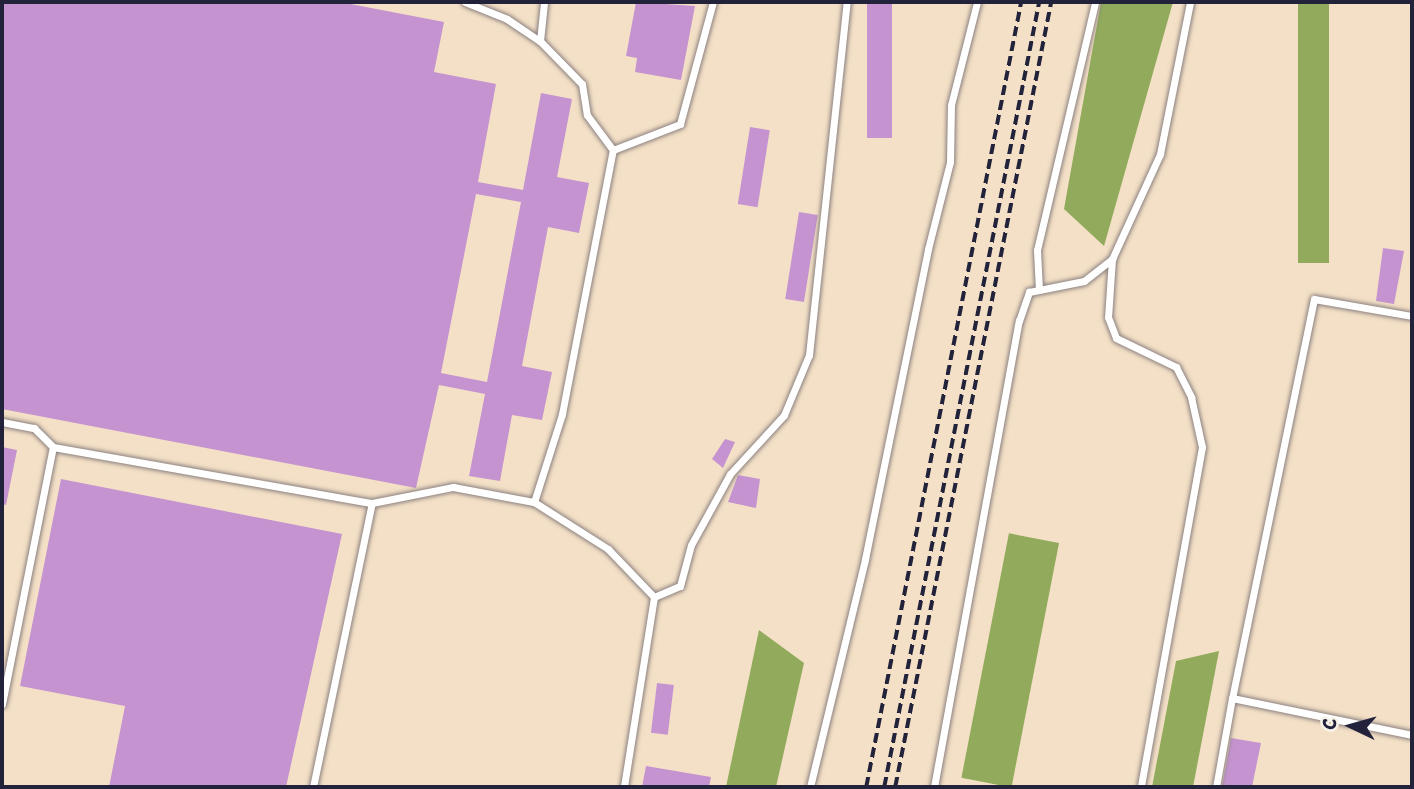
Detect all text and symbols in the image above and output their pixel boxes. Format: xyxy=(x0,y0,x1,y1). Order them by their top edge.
north arrow xyxy=(1316,691,1386,761)
text: С xyxy=(1317,717,1343,731)

